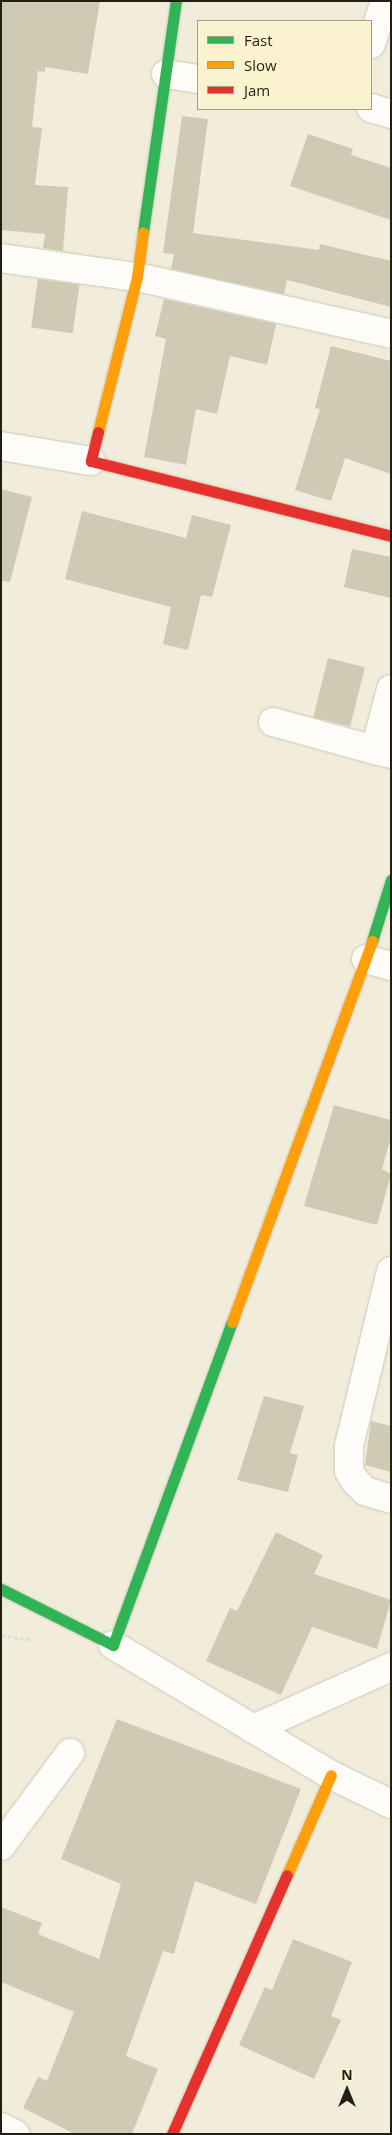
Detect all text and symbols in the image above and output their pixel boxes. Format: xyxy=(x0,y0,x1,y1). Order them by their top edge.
legend xyxy=(197,20,372,110)
text: Fast xyxy=(244,30,273,50)
text: Slow xyxy=(244,55,277,75)
text: Jam xyxy=(244,80,270,100)
north arrow xyxy=(322,2065,372,2115)
text: N xyxy=(341,2065,353,2084)

